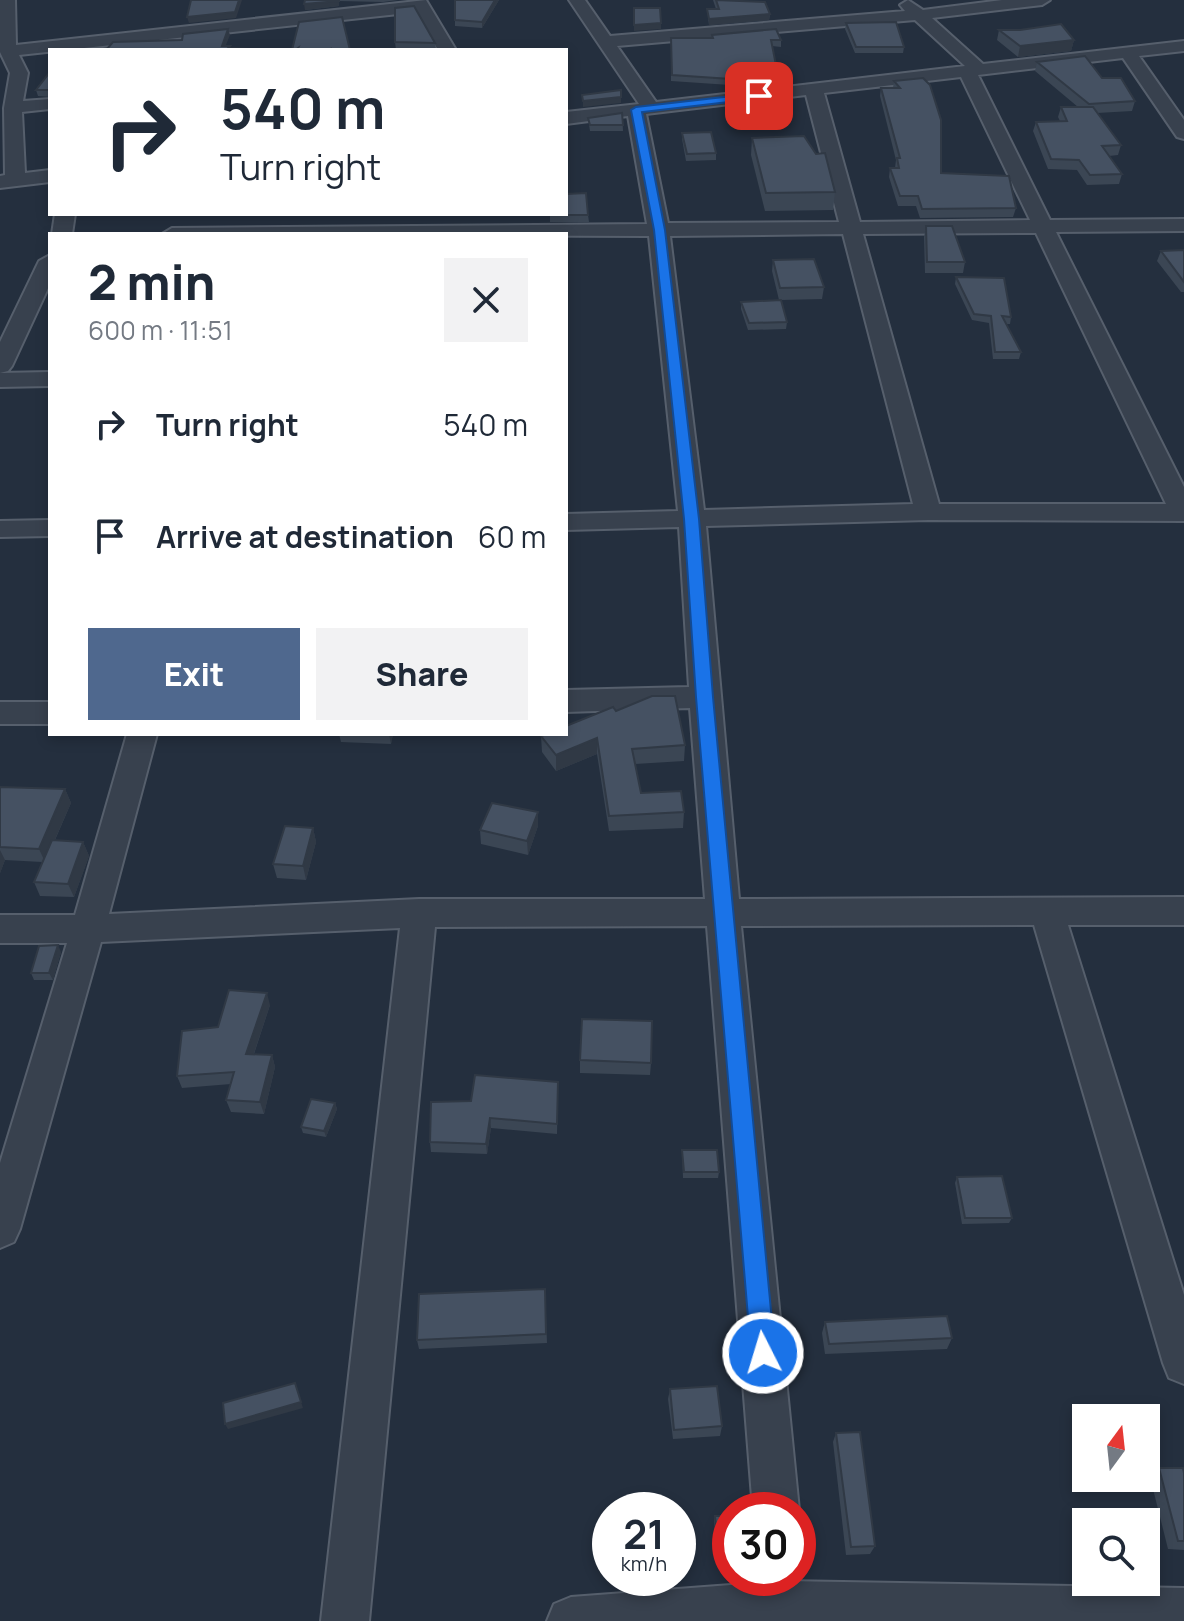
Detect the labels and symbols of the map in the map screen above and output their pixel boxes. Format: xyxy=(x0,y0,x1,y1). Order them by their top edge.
pin xyxy=(725,62,793,130)
position arrow xyxy=(721,1311,805,1395)
north arrow xyxy=(1072,1404,1160,1492)
speed limit sign: 30 xyxy=(712,1492,816,1596)

